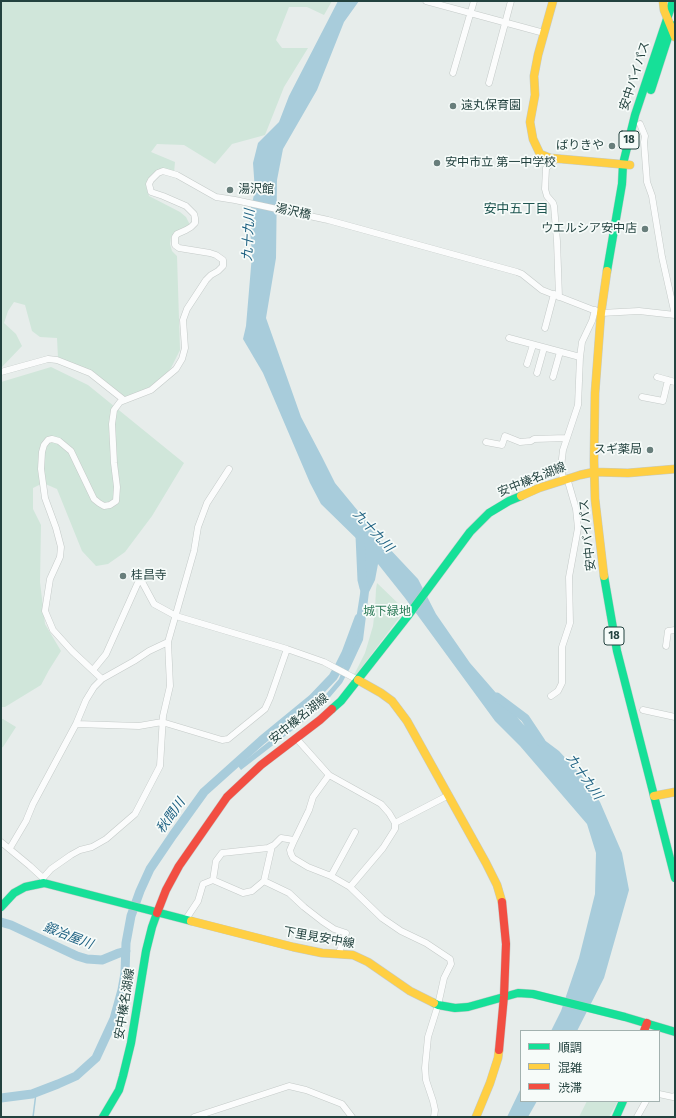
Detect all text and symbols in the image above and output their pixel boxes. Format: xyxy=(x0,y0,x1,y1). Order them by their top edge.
street label: 安中バイパス xyxy=(617,40,653,112)
place label: 遠丸保育園 xyxy=(461,99,521,113)
marker: 遠丸保育園 xyxy=(448,101,458,111)
road number: 18 xyxy=(619,131,639,149)
place label: ばりきや xyxy=(556,139,604,153)
marker: ばりきや xyxy=(607,141,617,151)
place label: 安中市立 第一中学校 xyxy=(445,156,556,170)
marker: 安中市立 第一中学校 xyxy=(432,158,442,168)
place label: 湯沢館 xyxy=(238,183,274,197)
marker: 湯沢館 xyxy=(225,185,235,195)
street label: 湯沢橋 xyxy=(274,201,312,223)
district label: 安中五丁目 xyxy=(484,201,548,217)
water label: 九十九川 xyxy=(240,209,258,261)
place label: ウエルシア安中店 xyxy=(541,222,637,236)
marker: ウエルシア安中店 xyxy=(640,224,650,234)
place label: スギ薬局 xyxy=(594,443,642,457)
marker: スギ薬局 xyxy=(645,445,655,455)
street label: 安中榛名湖線 xyxy=(496,460,568,500)
street label: 安中バイパス xyxy=(577,498,599,572)
water label: 九十九川 xyxy=(350,507,396,555)
place label: 桂昌寺 xyxy=(131,569,167,583)
marker: 桂昌寺 xyxy=(118,571,128,581)
park label: 城下緑地 xyxy=(363,605,411,619)
road number: 18 xyxy=(604,627,624,645)
street label: 安中榛名湖線 xyxy=(266,691,332,747)
water label: 九十九川 xyxy=(563,751,605,803)
water label: 秋間川 xyxy=(153,796,189,836)
water label: 鍛冶屋川 xyxy=(41,919,95,953)
street label: 下里見安中線 xyxy=(282,925,356,951)
street label: 安中榛名湖線 xyxy=(112,967,138,1041)
legend xyxy=(520,1030,660,1102)
text: 順調 xyxy=(558,1041,582,1055)
text: 混雑 xyxy=(558,1061,582,1075)
text: 渋滞 xyxy=(558,1081,582,1095)

